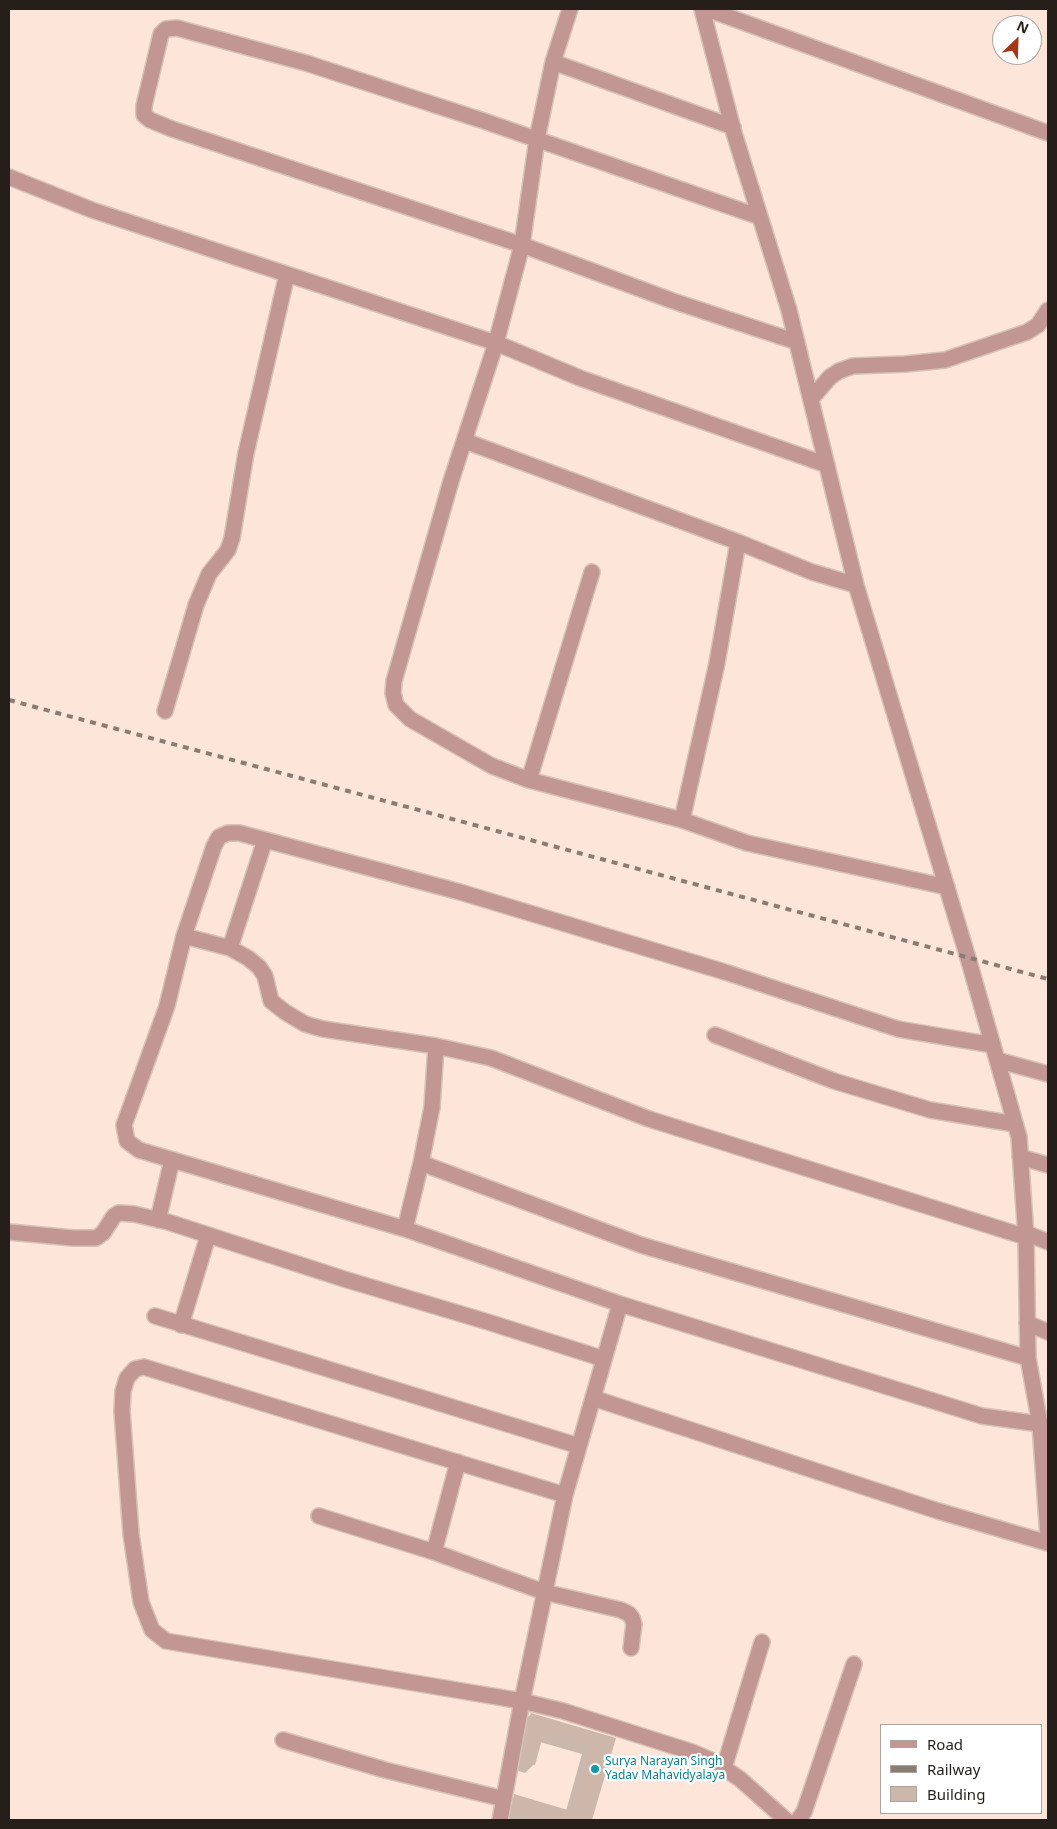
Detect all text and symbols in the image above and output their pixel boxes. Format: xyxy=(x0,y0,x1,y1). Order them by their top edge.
north arrow xyxy=(992,15,1042,65)
text: N xyxy=(1014,16,1032,38)
legend xyxy=(880,1724,1042,1814)
text: Road xyxy=(927,1734,963,1754)
place label: Surya Narayan Singh Yadav Mahavidyalaya xyxy=(605,1755,725,1783)
text: Railway xyxy=(927,1759,980,1779)
marker: Surya Narayan Singh Yadav Mahavidyalaya xyxy=(589,1763,601,1775)
text: Building xyxy=(927,1784,985,1804)

